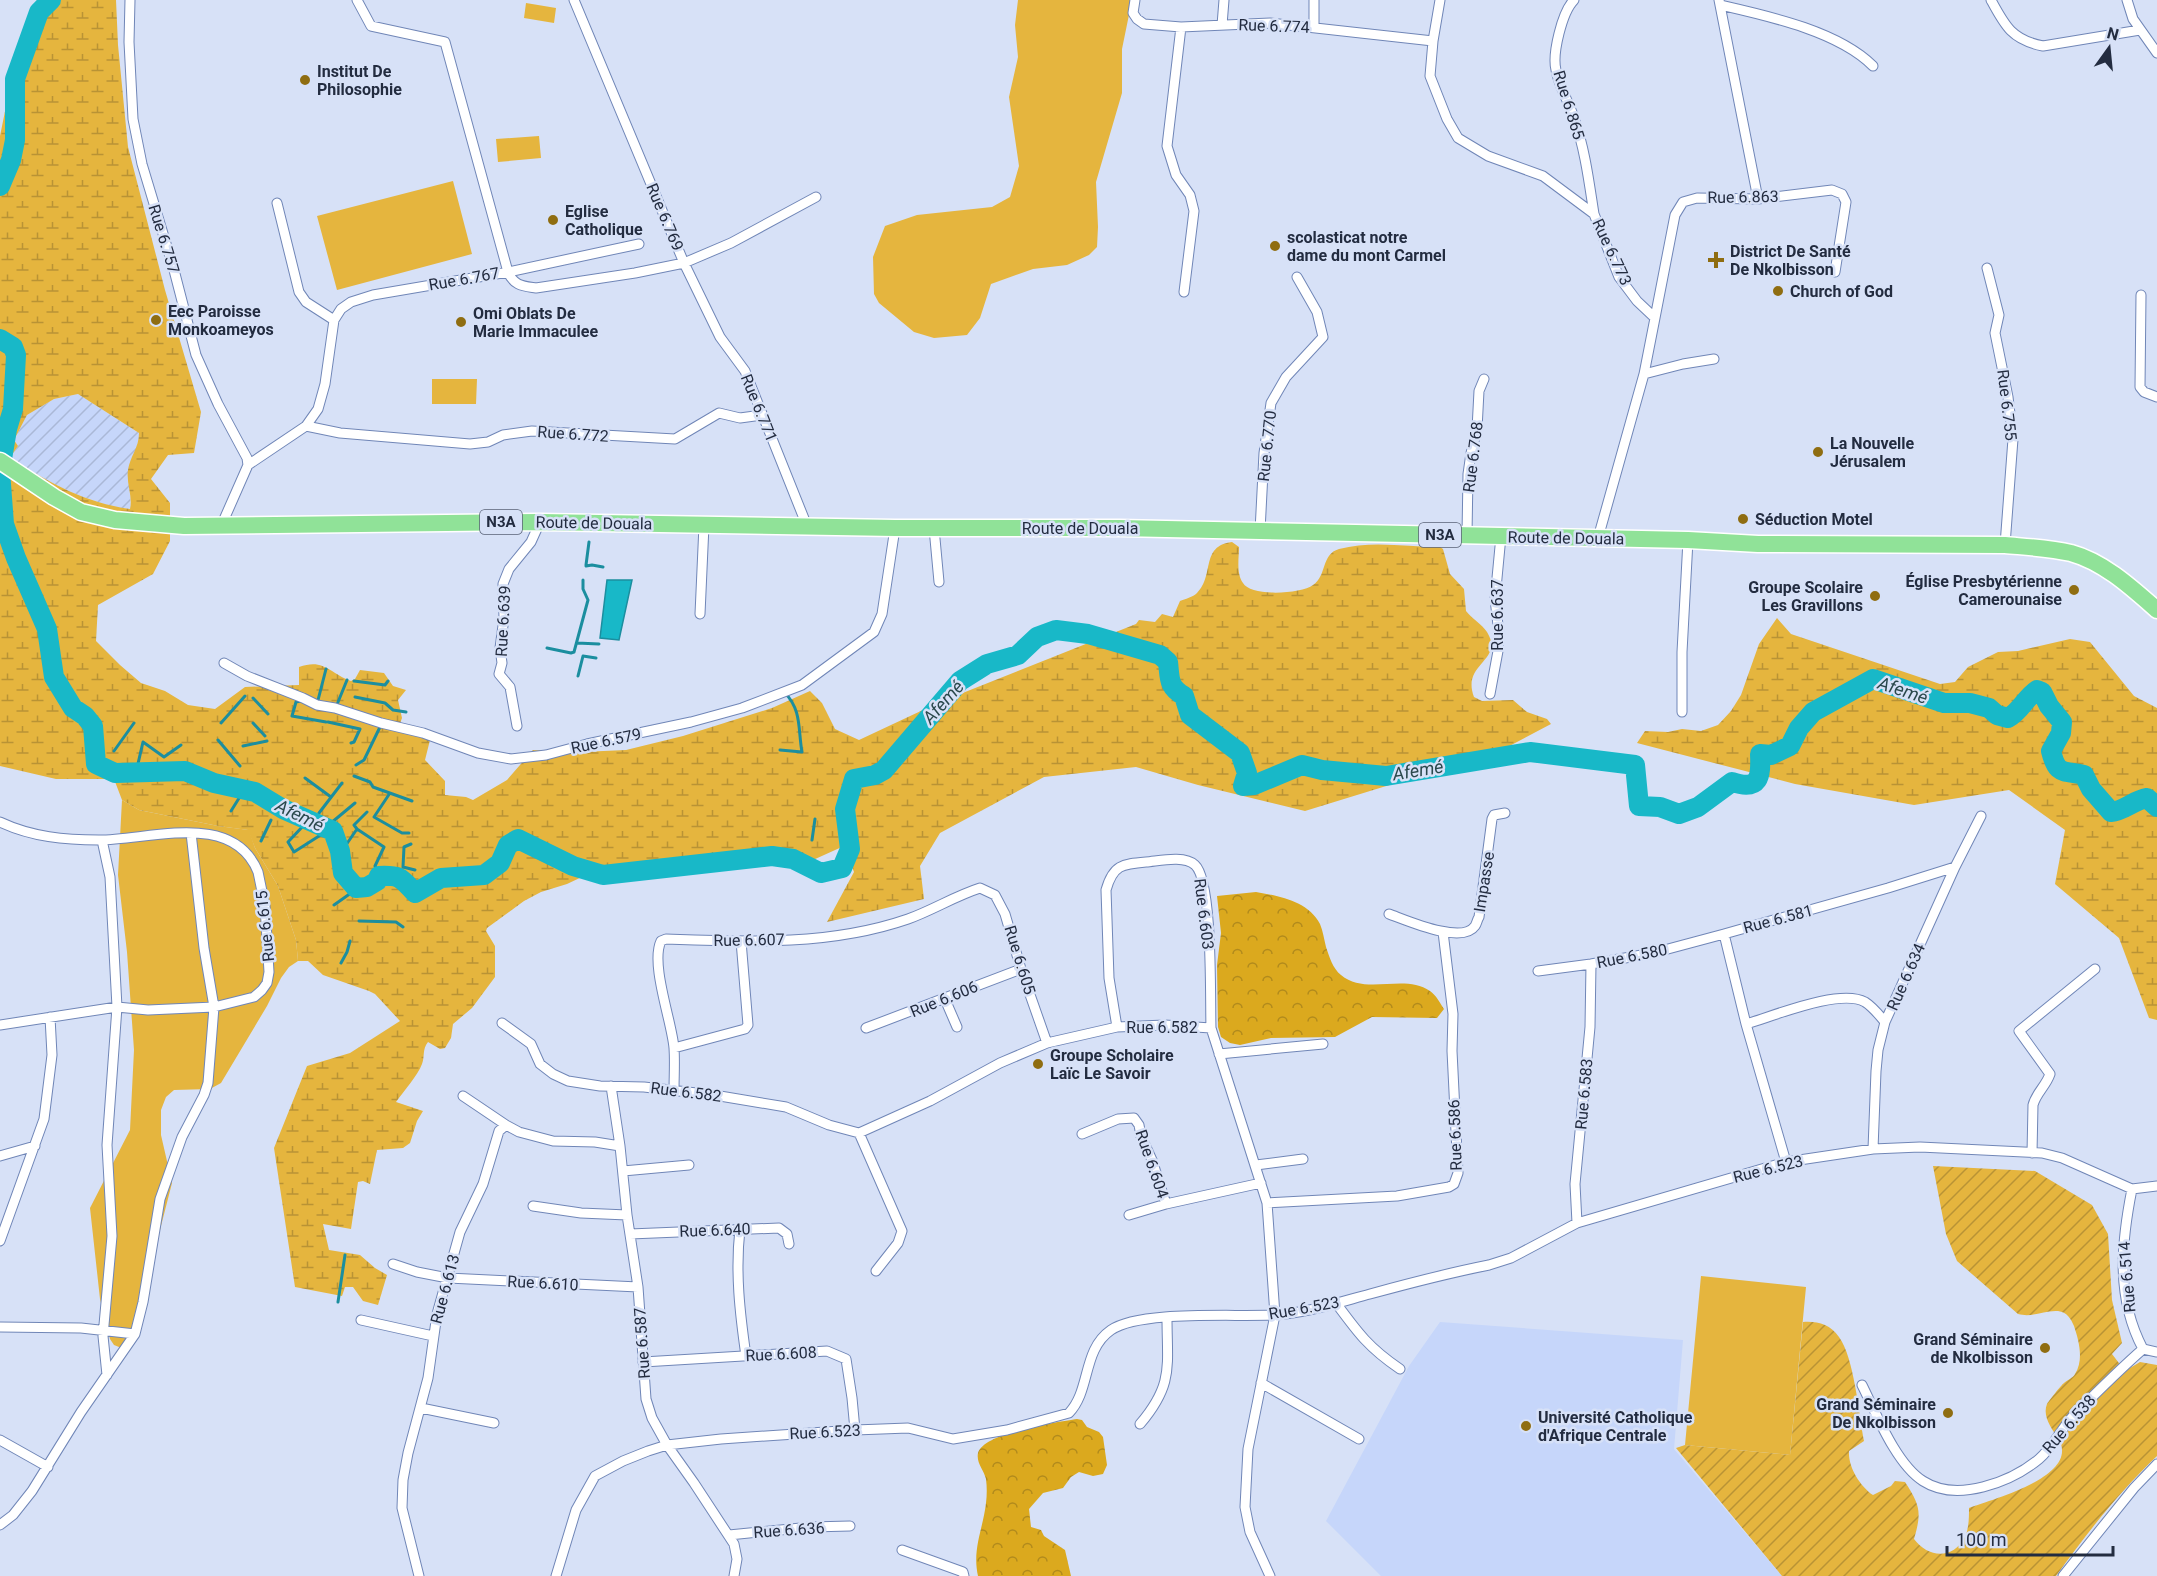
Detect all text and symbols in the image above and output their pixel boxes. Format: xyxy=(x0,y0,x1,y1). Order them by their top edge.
street label: Rue 6.774 xyxy=(1238,15,1310,37)
north arrow xyxy=(2079,18,2139,78)
text: N xyxy=(2105,23,2121,45)
place label: Institut De Philosophie xyxy=(317,62,402,99)
street label: Rue 6.865 xyxy=(1549,68,1589,142)
marker: Institut De Philosophie xyxy=(298,73,312,87)
street label: Rue 6.769 xyxy=(642,180,688,254)
street label: Rue 6.863 xyxy=(1707,187,1779,207)
street label: Rue 6.757 xyxy=(144,202,184,276)
place label: Eglise Catholique xyxy=(565,202,643,239)
marker: Eglise Catholique xyxy=(546,213,560,227)
street label: Rue 6.773 xyxy=(1588,216,1636,288)
place label: scolasticat notre dame du mont Carmel xyxy=(1287,228,1446,265)
marker: scolasticat notre dame du mont Carmel xyxy=(1268,239,1282,253)
place label: District De Santé De Nkolbisson xyxy=(1730,242,1851,279)
marker: District De Santé De Nkolbisson xyxy=(1707,251,1725,269)
street label: Rue 6.767 xyxy=(427,263,501,295)
place label: Church of God xyxy=(1790,282,1893,301)
marker: Church of God xyxy=(1771,284,1785,298)
place label: Eec Paroisse Monkoameyos xyxy=(168,302,274,339)
place label: Omi Oblats De Marie Immaculee xyxy=(473,304,598,341)
marker: Eec Paroisse Monkoameyos xyxy=(149,313,163,327)
marker: Omi Oblats De Marie Immaculee xyxy=(454,315,468,329)
street label: Rue 6.755 xyxy=(1993,368,2021,442)
street label: Rue 6.771 xyxy=(737,371,781,445)
street label: Rue 6.770 xyxy=(1254,410,1280,482)
street label: Rue 6.768 xyxy=(1459,420,1487,494)
street label: Rue 6.772 xyxy=(537,422,609,446)
place label: La Nouvelle Jérusalem xyxy=(1830,434,1915,471)
marker: La Nouvelle Jérusalem xyxy=(1811,445,1825,459)
road number: N3A xyxy=(480,510,522,534)
place label: Séduction Motel xyxy=(1755,510,1873,529)
street label: Route de Douala xyxy=(535,512,653,534)
marker: Séduction Motel xyxy=(1736,512,1750,526)
street label: Route de Douala xyxy=(1022,519,1138,538)
road number: N3A xyxy=(1419,523,1461,547)
street label: Route de Douala xyxy=(1507,527,1625,549)
place label: Église Presbytérienne Camerounaise xyxy=(1905,572,2062,609)
place label: Groupe Scolaire Les Gravillons xyxy=(1748,578,1863,615)
street label: Rue 6.637 xyxy=(1488,579,1507,651)
marker: Église Presbytérienne Camerounaise xyxy=(2067,583,2081,597)
street label: Rue 6.639 xyxy=(492,585,514,657)
marker: Groupe Scolaire Les Gravillons xyxy=(1868,589,1882,603)
water label: Afemé xyxy=(1875,672,1931,708)
water label: Afemé xyxy=(917,676,968,729)
street label: Rue 6.579 xyxy=(569,724,643,758)
water label: Afemé xyxy=(1390,756,1445,785)
water label: Afemé xyxy=(272,794,328,836)
street label: Impasse xyxy=(1470,850,1498,914)
street label: Rue 6.603 xyxy=(1190,877,1218,951)
street label: Rue 6.615 xyxy=(252,890,278,962)
street label: Rue 6.581 xyxy=(1741,901,1815,937)
street label: Rue 6.605 xyxy=(1000,923,1040,997)
street label: Rue 6.607 xyxy=(713,930,785,950)
street label: Rue 6.580 xyxy=(1595,940,1669,972)
street label: Rue 6.634 xyxy=(1883,941,1929,1013)
street label: Rue 6.606 xyxy=(907,977,981,1021)
street label: Rue 6.582 xyxy=(1126,1018,1198,1037)
place label: Groupe Scholaire Laïc Le Savoir xyxy=(1050,1046,1174,1083)
marker: Groupe Scholaire Laïc Le Savoir xyxy=(1031,1057,1045,1071)
street label: Rue 6.583 xyxy=(1571,1058,1597,1130)
street label: Rue 6.582 xyxy=(649,1078,723,1106)
street label: Rue 6.586 xyxy=(1444,1099,1466,1171)
street label: Rue 6.604 xyxy=(1131,1127,1173,1201)
street label: Rue 6.523 xyxy=(1731,1151,1805,1187)
street label: Rue 6.640 xyxy=(679,1219,751,1241)
street label: Rue 6.514 xyxy=(2114,1241,2140,1313)
street label: Rue 6.613 xyxy=(427,1252,463,1326)
street label: Rue 6.610 xyxy=(507,1272,579,1294)
street label: Rue 6.523 xyxy=(1267,1292,1341,1324)
street label: Rue 6.587 xyxy=(630,1307,654,1379)
place label: Grand Séminaire de Nkolbisson xyxy=(1913,1330,2033,1367)
marker: Grand Séminaire de Nkolbisson xyxy=(2038,1341,2052,1355)
street label: Rue 6.608 xyxy=(745,1343,817,1365)
street label: Rue 6.538 xyxy=(2038,1391,2100,1457)
place label: Grand Séminaire De Nkolbisson xyxy=(1816,1395,1936,1432)
marker: Grand Séminaire De Nkolbisson xyxy=(1941,1406,1955,1420)
place label: Université Catholique d'Afrique Centrale xyxy=(1538,1408,1693,1445)
marker: Université Catholique d'Afrique Centrale xyxy=(1519,1419,1533,1433)
street label: Rue 6.523 xyxy=(789,1421,861,1443)
street label: Rue 6.636 xyxy=(753,1518,825,1542)
scale bar xyxy=(1947,1519,2114,1557)
text: 100 m xyxy=(1956,1529,2007,1550)

